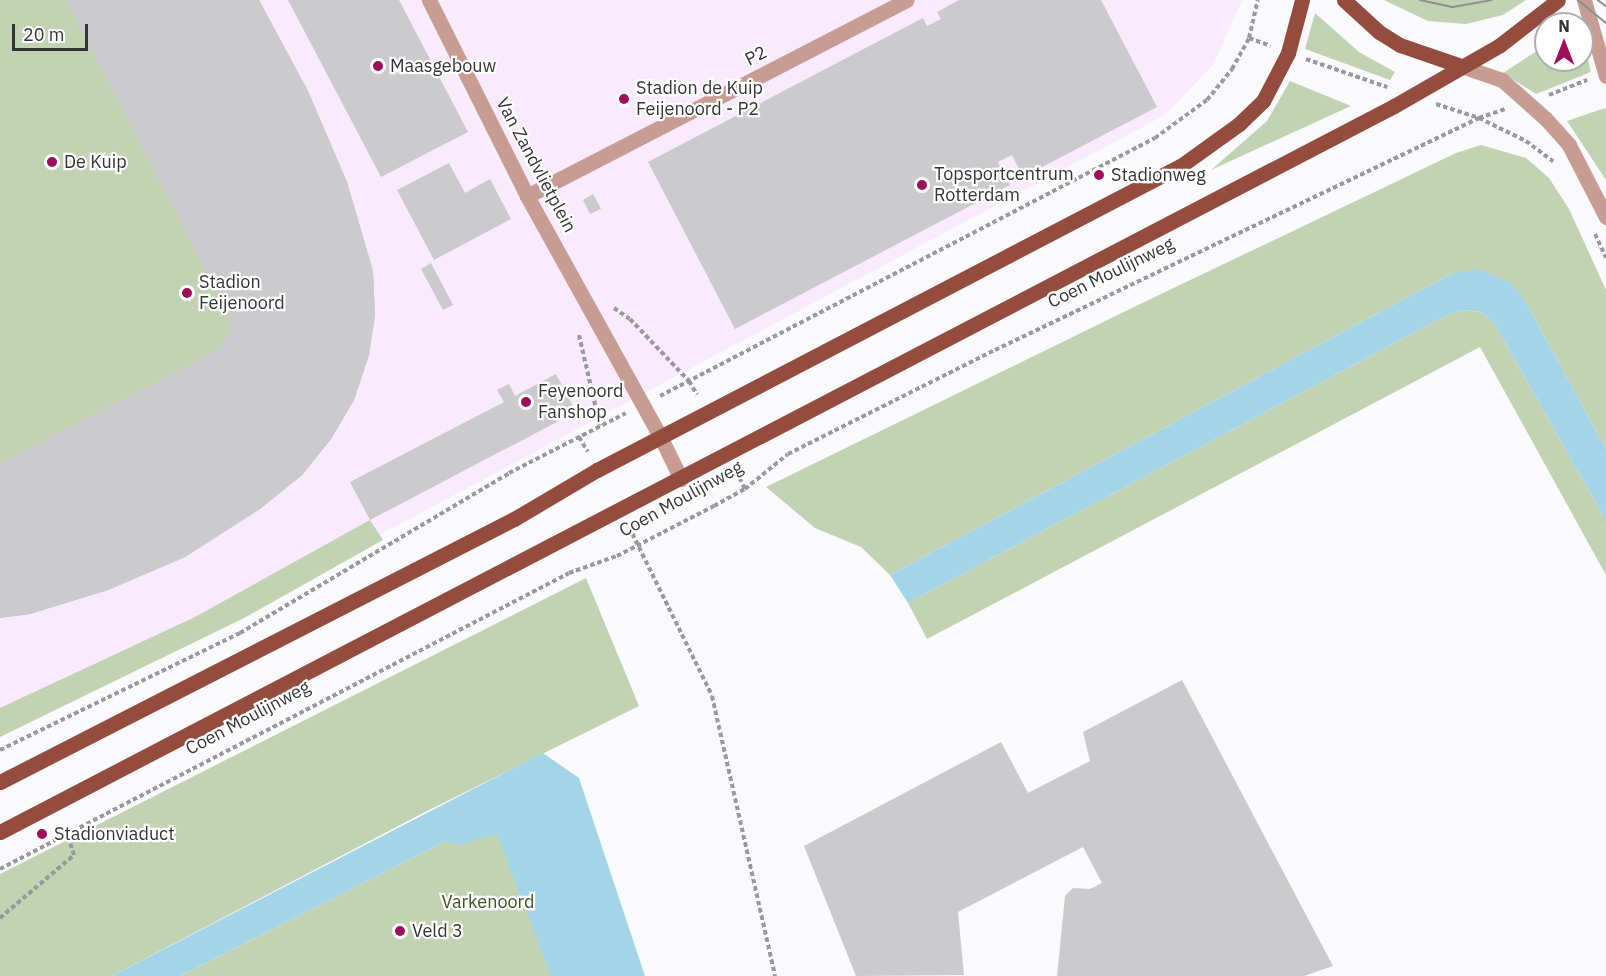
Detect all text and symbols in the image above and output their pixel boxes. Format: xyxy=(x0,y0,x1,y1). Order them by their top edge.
scale bar xyxy=(15,12,92,50)
north arrow xyxy=(1534,12,1594,72)
text: N xyxy=(1558,16,1570,36)
text: 20 m xyxy=(23,23,65,46)
street label: P2 xyxy=(741,41,771,71)
place label: Maasgebouw xyxy=(390,55,496,77)
marker: Maasgebouw xyxy=(371,59,385,73)
place label: Stadion de Kuip Feijenoord - P2 xyxy=(636,78,763,121)
marker: Stadion de Kuip Feijenoord - P2 xyxy=(617,92,631,106)
street label: Van Zandvlietplein xyxy=(491,94,581,236)
place label: De Kuip xyxy=(64,151,127,173)
marker: De Kuip xyxy=(45,155,59,169)
place label: Topsportcentrum Rotterdam xyxy=(934,164,1074,207)
place label: Stadionweg xyxy=(1111,164,1206,186)
marker: Stadionweg xyxy=(1092,168,1106,182)
marker: Topsportcentrum Rotterdam xyxy=(915,178,929,192)
street label: Coen Moulijnweg xyxy=(1044,233,1178,313)
place label: Stadion Feijenoord xyxy=(199,272,285,314)
marker: Stadion Feijenoord xyxy=(180,286,194,300)
place label: Feyenoord Fanshop xyxy=(538,381,623,424)
marker: Feyenoord Fanshop xyxy=(519,395,533,409)
street label: Coen Moulijnweg xyxy=(616,456,746,542)
street label: Coen Moulijnweg xyxy=(182,676,314,760)
place label: Stadionviaduct xyxy=(54,823,174,845)
marker: Stadionviaduct xyxy=(35,827,49,841)
park label: Varkenoord xyxy=(441,891,535,913)
place label: Veld 3 xyxy=(412,920,463,942)
marker: Veld 3 xyxy=(393,924,407,938)

